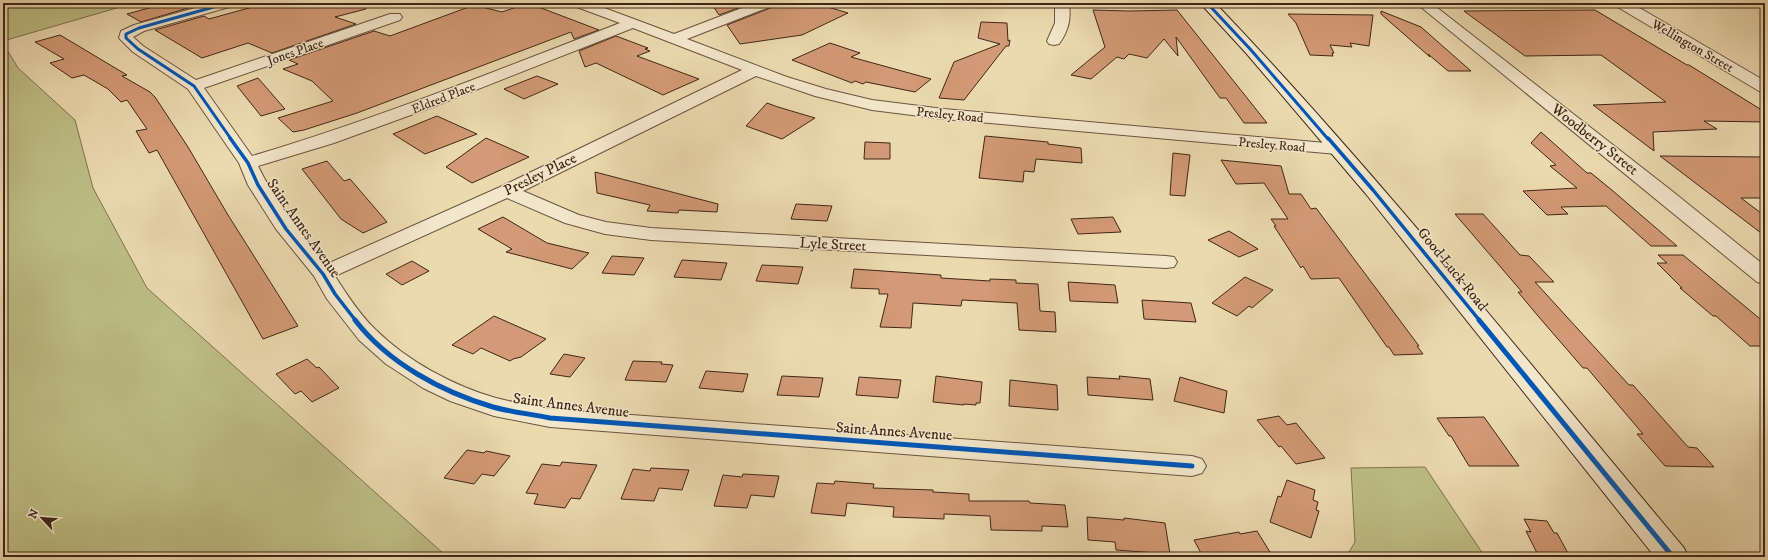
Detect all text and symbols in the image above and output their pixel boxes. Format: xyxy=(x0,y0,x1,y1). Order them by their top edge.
street label: Wellington Street xyxy=(1648,15,1736,76)
street label: Jones Place xyxy=(264,35,326,69)
street label: Eldred Place xyxy=(409,78,478,117)
street label: Woodberry Street xyxy=(1547,99,1642,179)
street label: Presley Road xyxy=(916,104,985,127)
street label: Presley Road xyxy=(1238,134,1307,156)
street label: Presley Place xyxy=(501,149,580,200)
street label: Saint Annes Avenue xyxy=(262,175,345,282)
street label: Good Luck Road xyxy=(1413,224,1492,315)
street label: Lyle Street xyxy=(799,233,867,256)
street label: Saint Annes Avenue xyxy=(512,389,630,422)
street label: Saint Annes Avenue xyxy=(835,418,953,445)
north arrow xyxy=(22,498,62,538)
text: N xyxy=(26,507,42,521)

